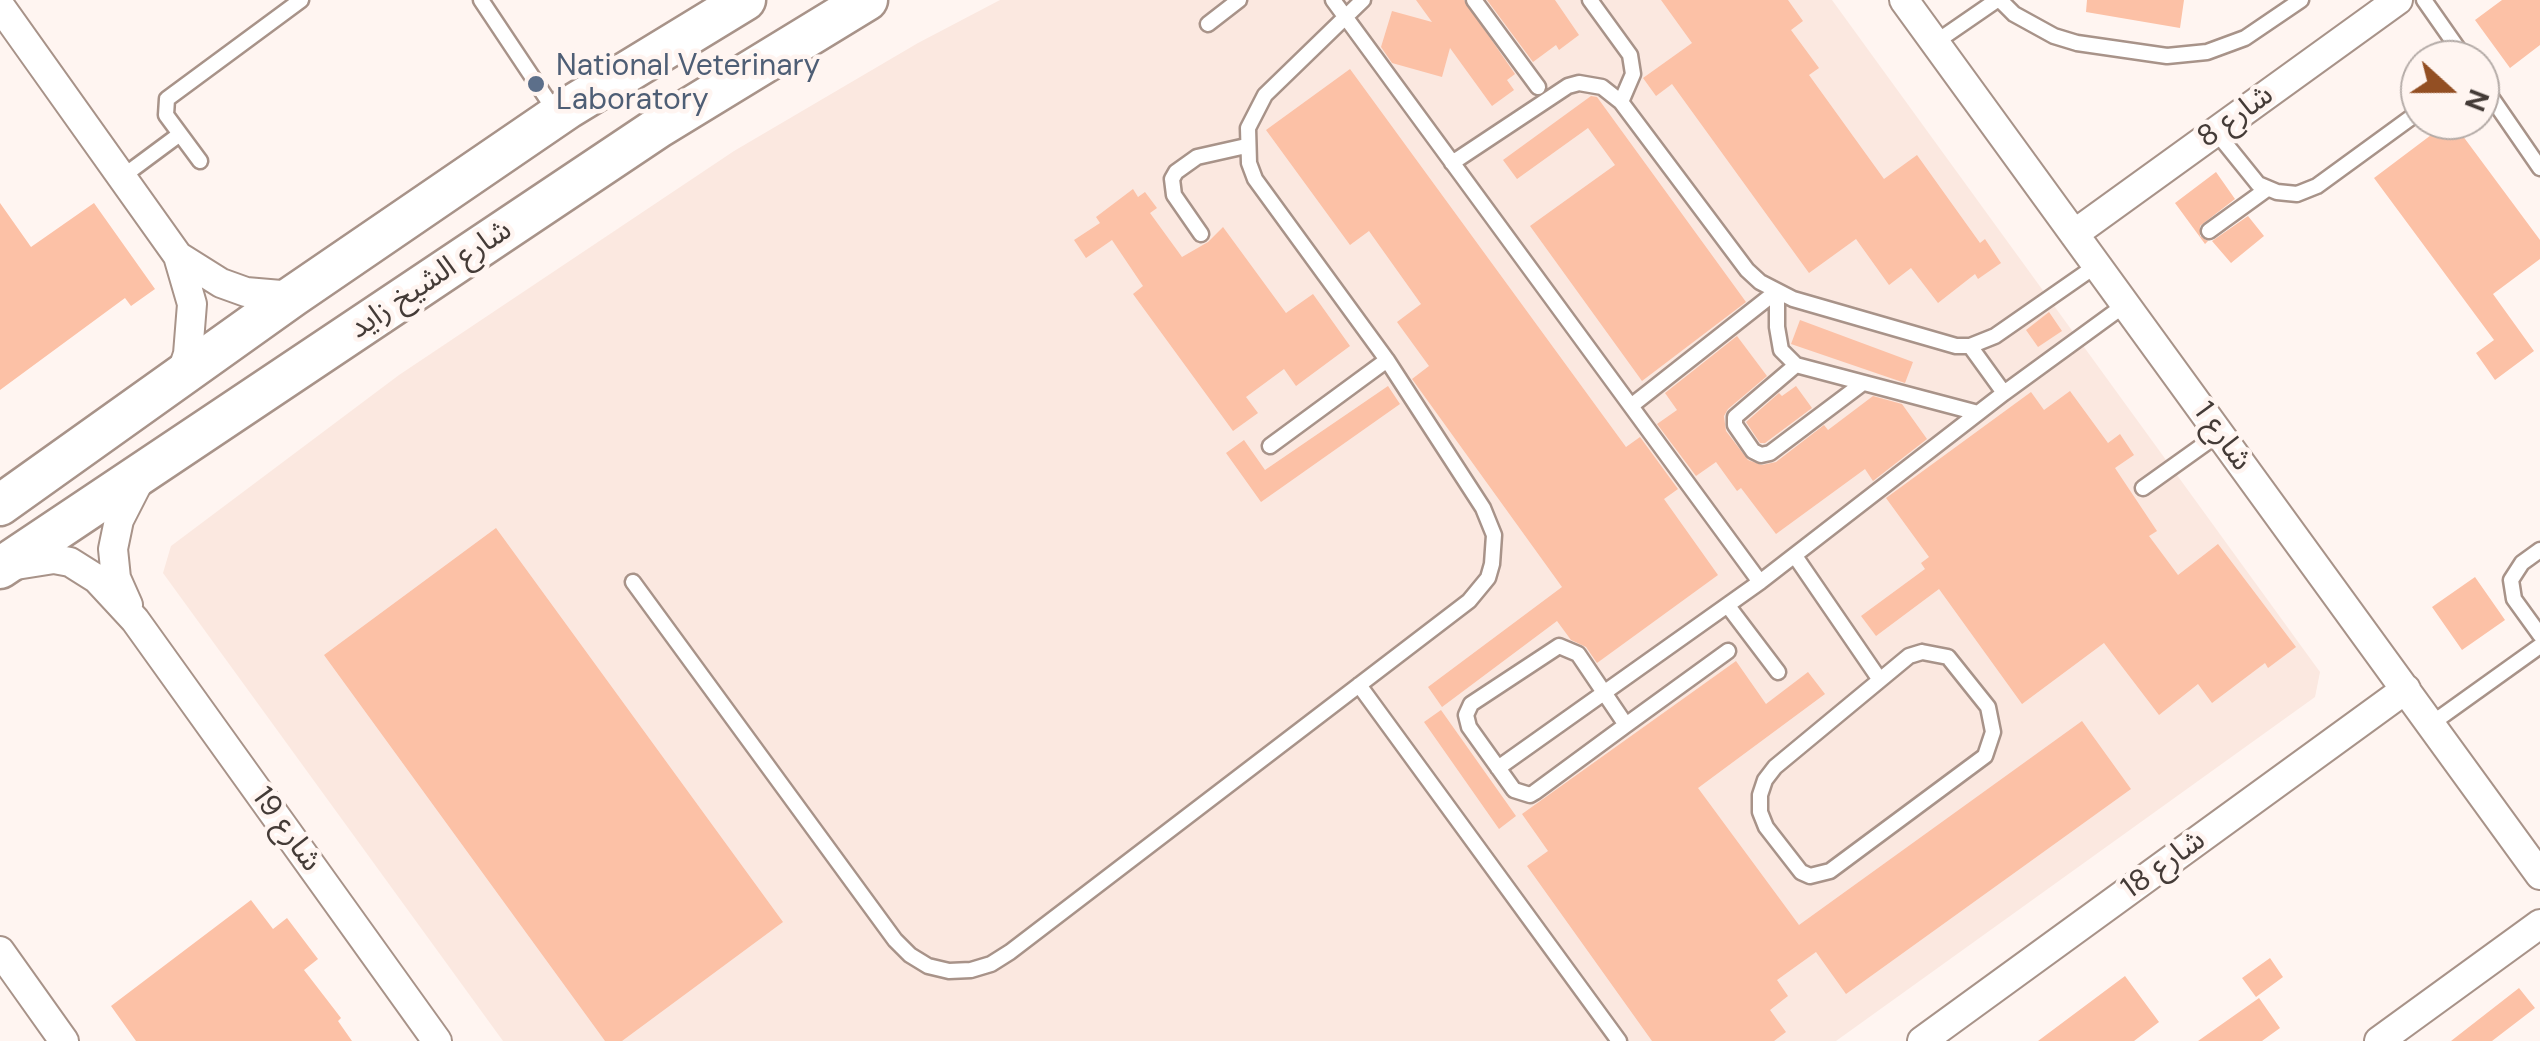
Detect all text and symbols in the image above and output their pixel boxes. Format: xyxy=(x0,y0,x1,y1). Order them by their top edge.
north arrow xyxy=(2400,40,2500,140)
place label: National Veterinary Laboratory xyxy=(556,49,820,120)
marker: National Veterinary Laboratory xyxy=(525,73,547,95)
street label: شارع 8 xyxy=(2191,78,2281,156)
text: N xyxy=(2456,84,2498,116)
street label: شارع الشيخ زايد xyxy=(343,213,519,347)
street label: شارع 1 xyxy=(2185,396,2259,478)
street label: شارع 19 xyxy=(244,781,328,879)
street label: شارع 18 xyxy=(2115,823,2213,907)

